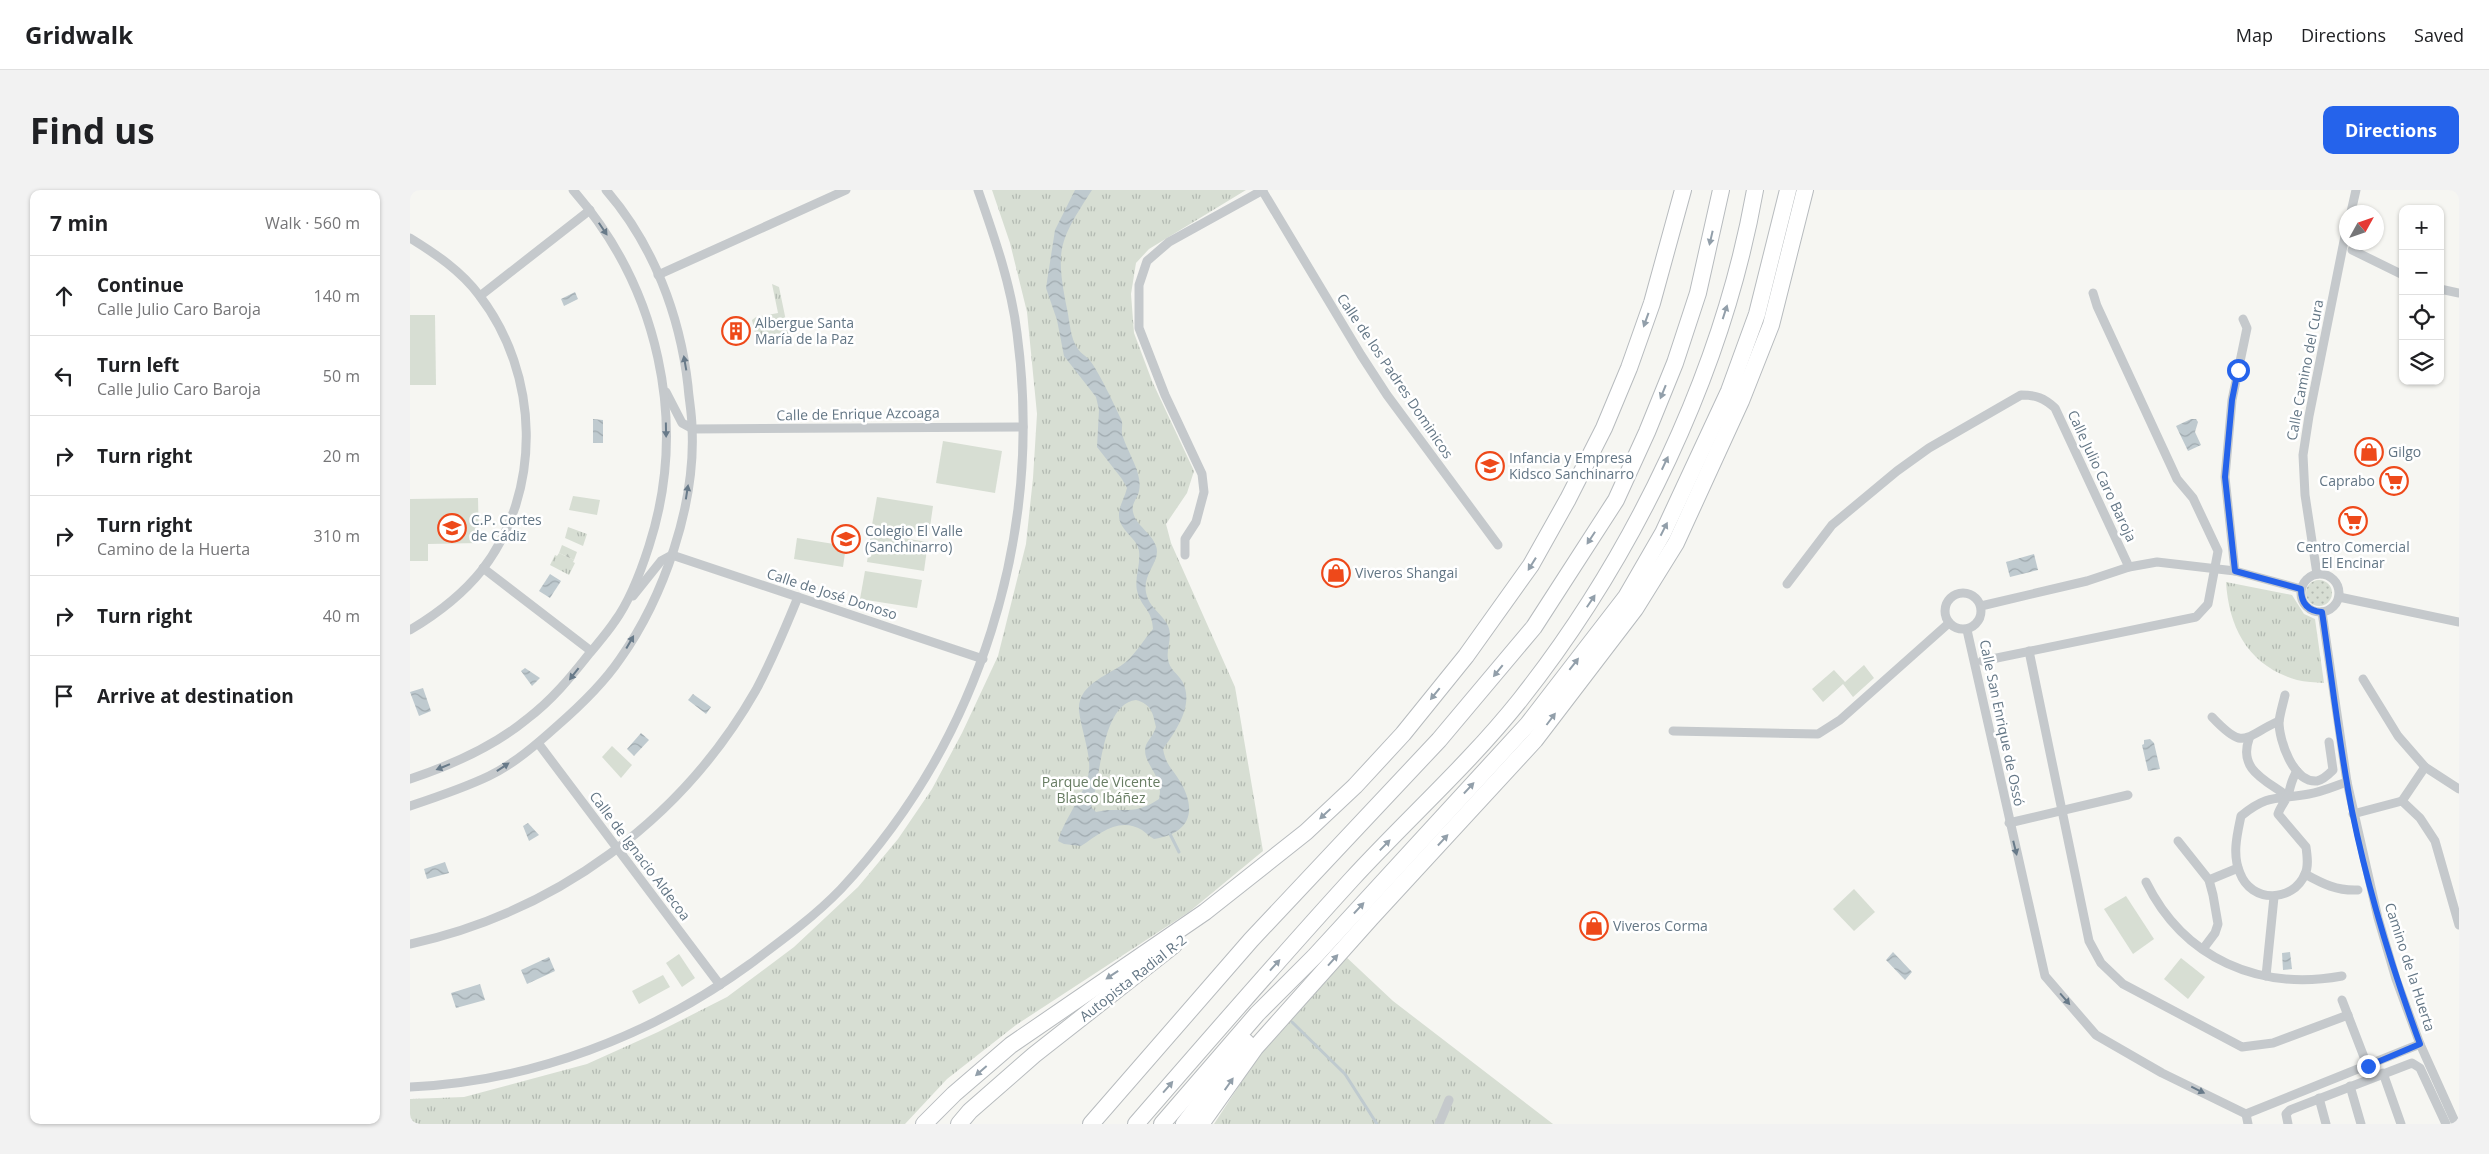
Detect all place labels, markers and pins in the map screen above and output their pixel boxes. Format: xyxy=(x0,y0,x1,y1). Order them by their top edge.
place label: Albergue Santa María de la Paz xyxy=(755,313,854,348)
building icon: Albergue Santa María de la Paz xyxy=(721,316,751,346)
shop icon: Gilgo xyxy=(2354,437,2384,467)
place label: Gilgo xyxy=(2388,442,2421,461)
place label: Infancia y Empresa Kidsco Sanchinarro xyxy=(1509,448,1634,483)
school or university icon: Infancia y Empresa Kidsco Sanchinarro xyxy=(1475,451,1505,481)
supermarket icon: Caprabo xyxy=(2379,466,2409,496)
place label: Caprabo xyxy=(2319,471,2375,490)
supermarket icon: Centro Comercial El Encinar xyxy=(2338,506,2368,536)
place label: C.P. Cortes de Cádiz xyxy=(471,510,542,545)
school or university icon: C.P. Cortes de Cádiz xyxy=(437,513,467,543)
place label: Colegio El Valle (Sanchinarro) xyxy=(865,521,963,556)
school or university icon: Colegio El Valle (Sanchinarro) xyxy=(831,524,861,554)
place label: Centro Comercial El Encinar xyxy=(2296,537,2410,572)
shop icon: Viveros Shangai xyxy=(1321,558,1351,588)
place label: Viveros Shangai xyxy=(1355,563,1458,582)
shop icon: Viveros Corma xyxy=(1579,911,1609,941)
place label: Viveros Corma xyxy=(1613,916,1708,935)

